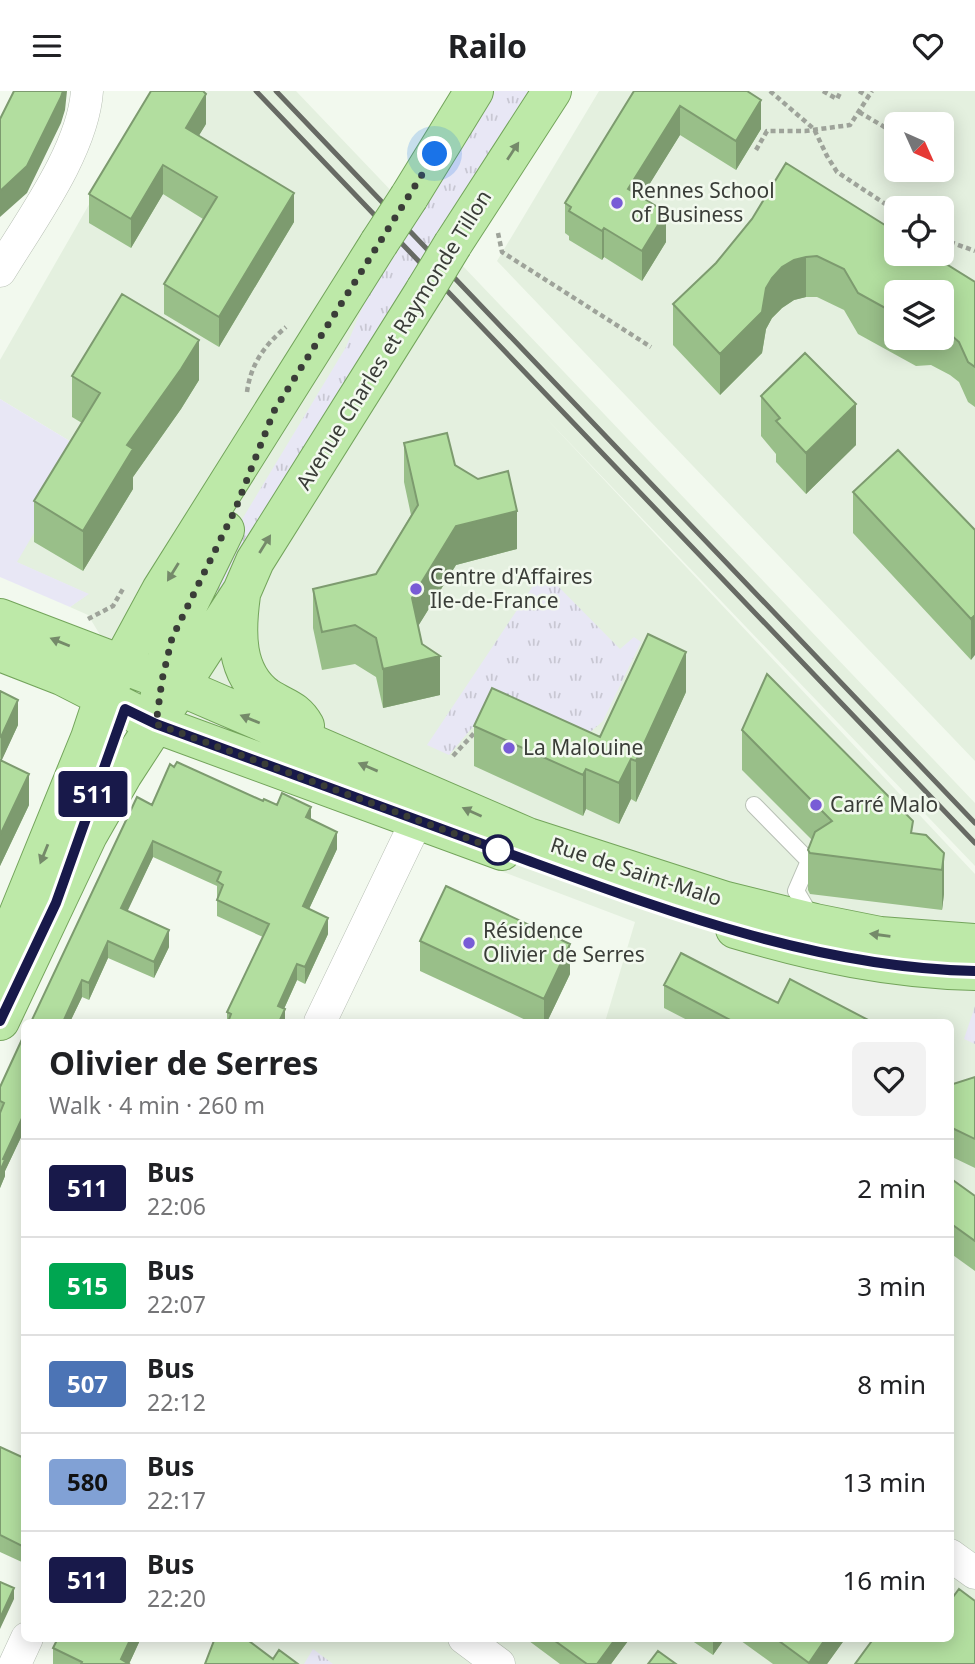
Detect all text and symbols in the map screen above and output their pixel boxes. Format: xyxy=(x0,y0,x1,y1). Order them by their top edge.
text: Railo xyxy=(448,24,527,67)
icon: menu xyxy=(28,27,66,65)
icon: heart xyxy=(909,27,947,65)
north arrow xyxy=(884,112,954,182)
map controls xyxy=(884,112,954,350)
your location xyxy=(417,136,452,171)
one-way arrow xyxy=(506,142,520,160)
place label: Rennes School of Business xyxy=(631,176,775,228)
street label: Avenue Charles et Raymonde Tillon xyxy=(289,184,497,495)
marker: Rennes School of Business xyxy=(609,195,625,211)
button: locate xyxy=(884,196,954,266)
button: layers xyxy=(884,280,954,350)
one-way arrow xyxy=(259,535,272,554)
place label: Centre d'Affaires Ile-de-France xyxy=(430,562,593,614)
one-way arrow xyxy=(166,563,179,582)
marker: Centre d'Affaires Ile-de-France xyxy=(408,581,424,597)
one-way arrow xyxy=(49,637,70,648)
one-way arrow xyxy=(240,713,261,724)
place label: La Malouine xyxy=(523,733,643,761)
marker: La Malouine xyxy=(501,740,517,756)
one-way arrow xyxy=(358,761,378,773)
line badge: 511 xyxy=(53,771,133,817)
text: 511 xyxy=(72,777,114,810)
place label: Carré Malo xyxy=(830,790,938,818)
marker: Carré Malo xyxy=(808,797,824,813)
one-way arrow xyxy=(461,806,482,817)
street label: Rue de Saint-Malo xyxy=(547,830,726,912)
unlabelled marker xyxy=(483,835,513,865)
one-way arrow xyxy=(38,843,49,864)
place label: Résidence Olivier de Serres xyxy=(483,916,645,968)
one-way arrow xyxy=(869,930,891,941)
marker: Résidence Olivier de Serres xyxy=(461,935,477,951)
text: Olivier de Serres xyxy=(49,1040,319,1085)
button: heart xyxy=(852,1042,926,1116)
text: Walk · 4 min · 260 m xyxy=(49,1089,265,1121)
text: Bus xyxy=(147,1154,194,1190)
text: 2 min xyxy=(857,1170,926,1206)
text: 511 xyxy=(67,1171,108,1204)
text: 22:06 xyxy=(147,1190,206,1222)
text: Bus xyxy=(147,1252,194,1288)
text: 3 min xyxy=(857,1268,926,1304)
text: 515 xyxy=(67,1269,108,1302)
text: 22:07 xyxy=(147,1288,206,1320)
text: Bus xyxy=(147,1350,194,1386)
text: 8 min xyxy=(857,1366,926,1402)
text: 507 xyxy=(67,1367,108,1400)
text: 22:12 xyxy=(147,1386,206,1418)
text: Bus xyxy=(147,1448,194,1484)
text: 13 min xyxy=(842,1464,926,1500)
text: 580 xyxy=(67,1465,108,1498)
text: 22:17 xyxy=(147,1484,206,1516)
text: Bus xyxy=(147,1546,194,1582)
text: 16 min xyxy=(842,1562,926,1598)
text: 511 xyxy=(67,1563,108,1596)
text: 22:20 xyxy=(147,1582,206,1614)

